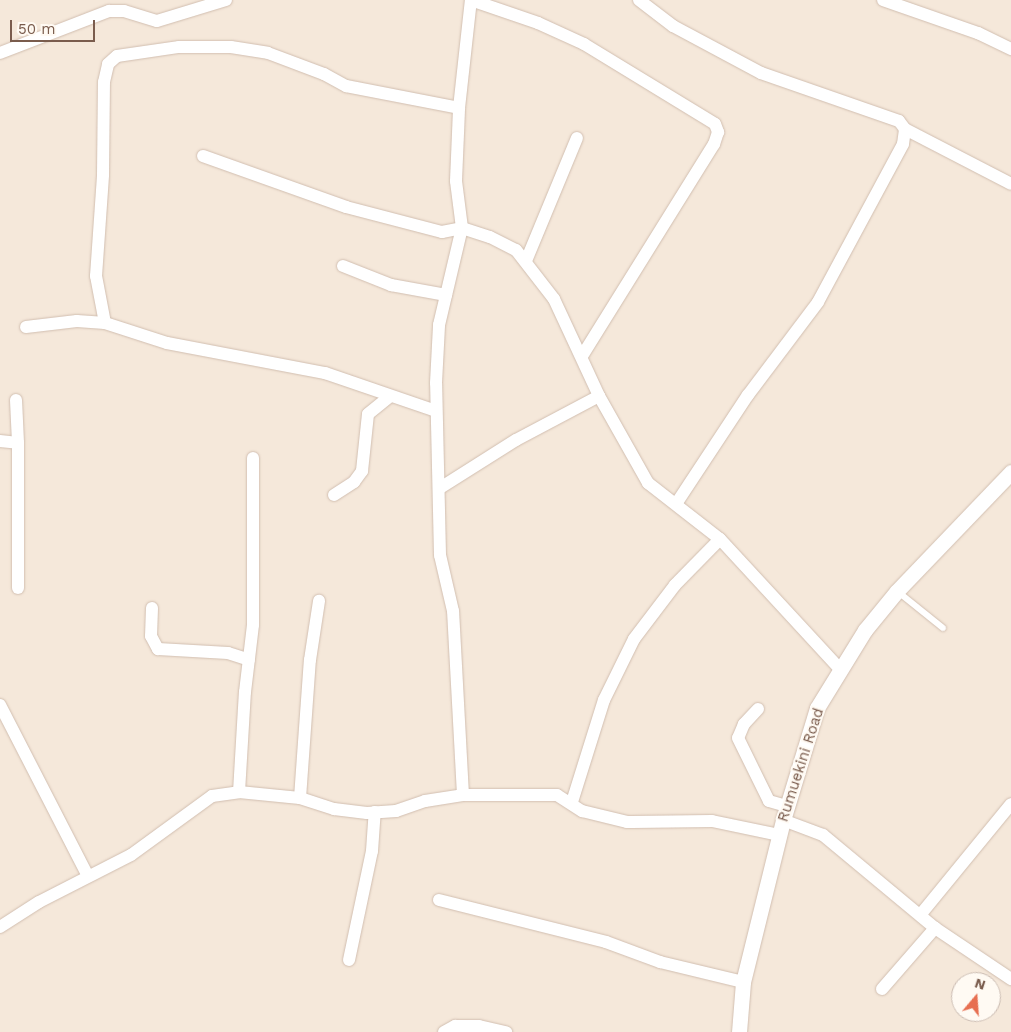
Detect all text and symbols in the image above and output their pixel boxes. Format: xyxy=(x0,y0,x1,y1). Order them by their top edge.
scale bar xyxy=(12,10,98,42)
text: 50 m xyxy=(18,20,55,38)
street label: Rumuekini Road xyxy=(774,706,828,824)
north arrow xyxy=(951,972,1001,1022)
text: N xyxy=(973,974,988,993)

